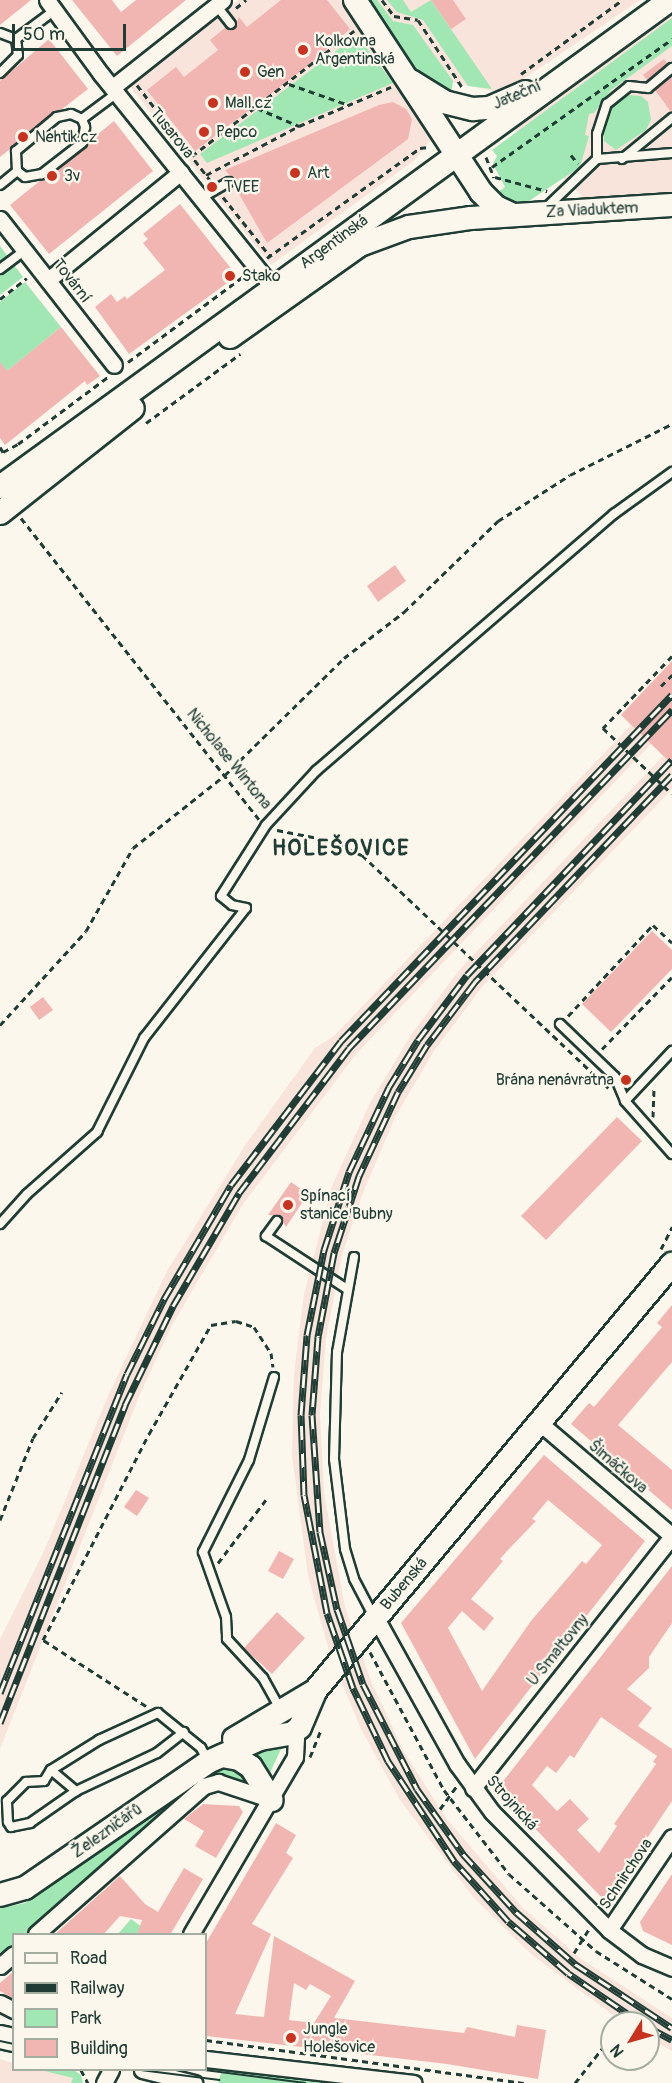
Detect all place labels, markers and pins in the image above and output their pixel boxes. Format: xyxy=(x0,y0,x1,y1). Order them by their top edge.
place label: Kolkovna Argentinská xyxy=(315,31,395,69)
marker: Kolkovna Argentinská xyxy=(296,43,310,57)
place label: Gen xyxy=(257,62,284,82)
marker: Gen xyxy=(238,65,252,79)
place label: Mall.cz xyxy=(225,93,272,113)
marker: Mall.cz xyxy=(206,96,220,110)
place label: Pepco xyxy=(216,122,257,142)
marker: Pepco xyxy=(197,125,211,139)
place label: Nehtik.cz xyxy=(35,127,97,147)
marker: Nehtik.cz xyxy=(16,130,30,144)
place label: Art xyxy=(307,163,330,183)
place label: 3v xyxy=(64,166,80,186)
marker: Art xyxy=(288,166,302,180)
marker: 3v xyxy=(45,169,59,183)
place label: TVEE xyxy=(224,177,259,197)
marker: TVEE xyxy=(205,180,219,194)
place label: Stako xyxy=(242,266,280,286)
marker: Stako xyxy=(223,269,237,283)
place label: Brána nenávratna xyxy=(496,1070,614,1090)
marker: Brána nenávratna xyxy=(619,1073,633,1087)
place label: Spínací stanice Bubny xyxy=(300,1186,392,1224)
marker: Spínací stanice Bubny xyxy=(281,1198,295,1212)
place label: Jungle Holešovice xyxy=(303,2019,375,2057)
marker: Jungle Holešovice xyxy=(284,2031,298,2045)

